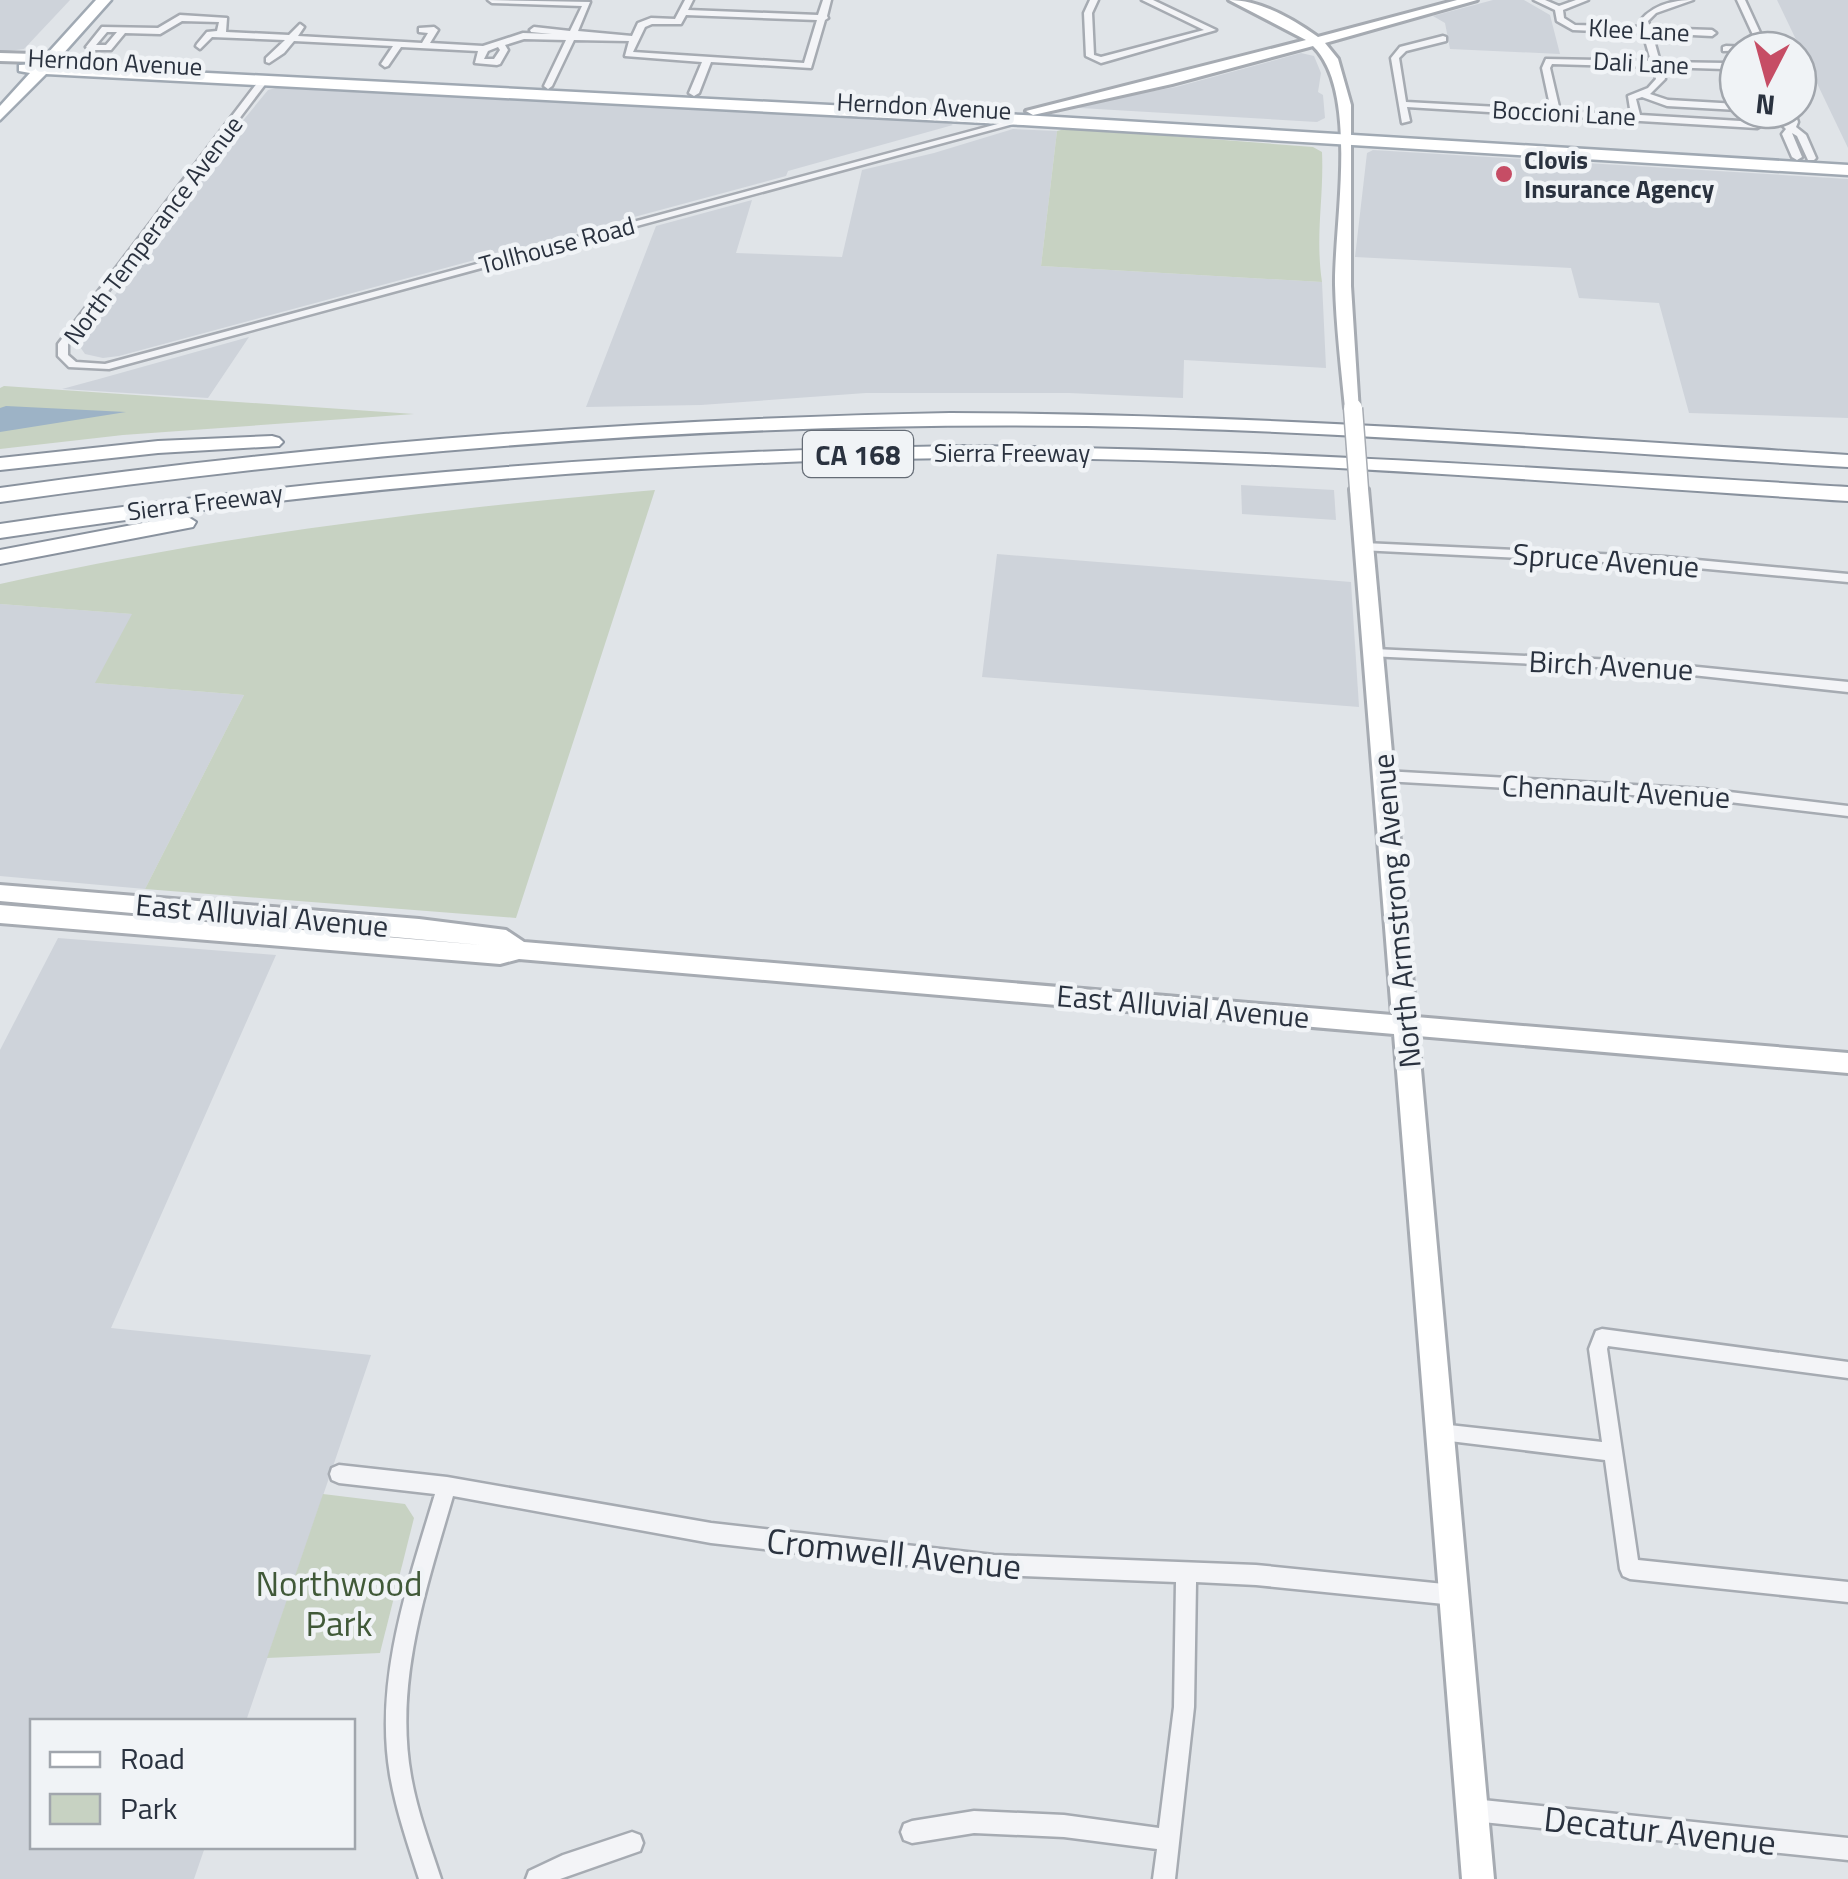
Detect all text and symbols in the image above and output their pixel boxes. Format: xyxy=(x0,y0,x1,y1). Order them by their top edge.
street label: Klee Lane xyxy=(1587,8,1691,52)
north arrow xyxy=(1718,30,1818,130)
street label: Herndon Avenue xyxy=(27,38,203,86)
street label: Dali Lane xyxy=(1592,42,1690,84)
street label: Herndon Avenue xyxy=(836,82,1012,130)
text: N xyxy=(1753,83,1777,128)
street label: Boccioni Lane xyxy=(1491,90,1637,136)
street label: North Temperance Avenue xyxy=(54,107,252,353)
place label: Clovis Insurance Agency xyxy=(1524,141,1715,208)
marker: Clovis Insurance Agency xyxy=(1493,163,1515,185)
street label: Tollhouse Road xyxy=(475,206,639,284)
road number: CA 168 xyxy=(803,431,913,477)
street label: Sierra Freeway xyxy=(934,434,1090,472)
street label: Sierra Freeway xyxy=(125,474,285,530)
street label: Spruce Avenue xyxy=(1511,531,1701,589)
street label: Birch Avenue xyxy=(1528,638,1694,692)
street label: North Armstrong Avenue xyxy=(1359,752,1433,1070)
street label: Chennault Avenue xyxy=(1501,762,1731,820)
street label: East Alluvial Avenue xyxy=(134,881,390,949)
street label: East Alluvial Avenue xyxy=(1055,972,1311,1040)
street label: Cromwell Avenue xyxy=(764,1513,1024,1593)
park label: Northwood Park xyxy=(256,1556,422,1650)
legend xyxy=(30,1719,355,1849)
text: Road xyxy=(120,1735,185,1781)
text: Park xyxy=(120,1785,177,1831)
street label: Decatur Avenue xyxy=(1541,1791,1779,1869)

